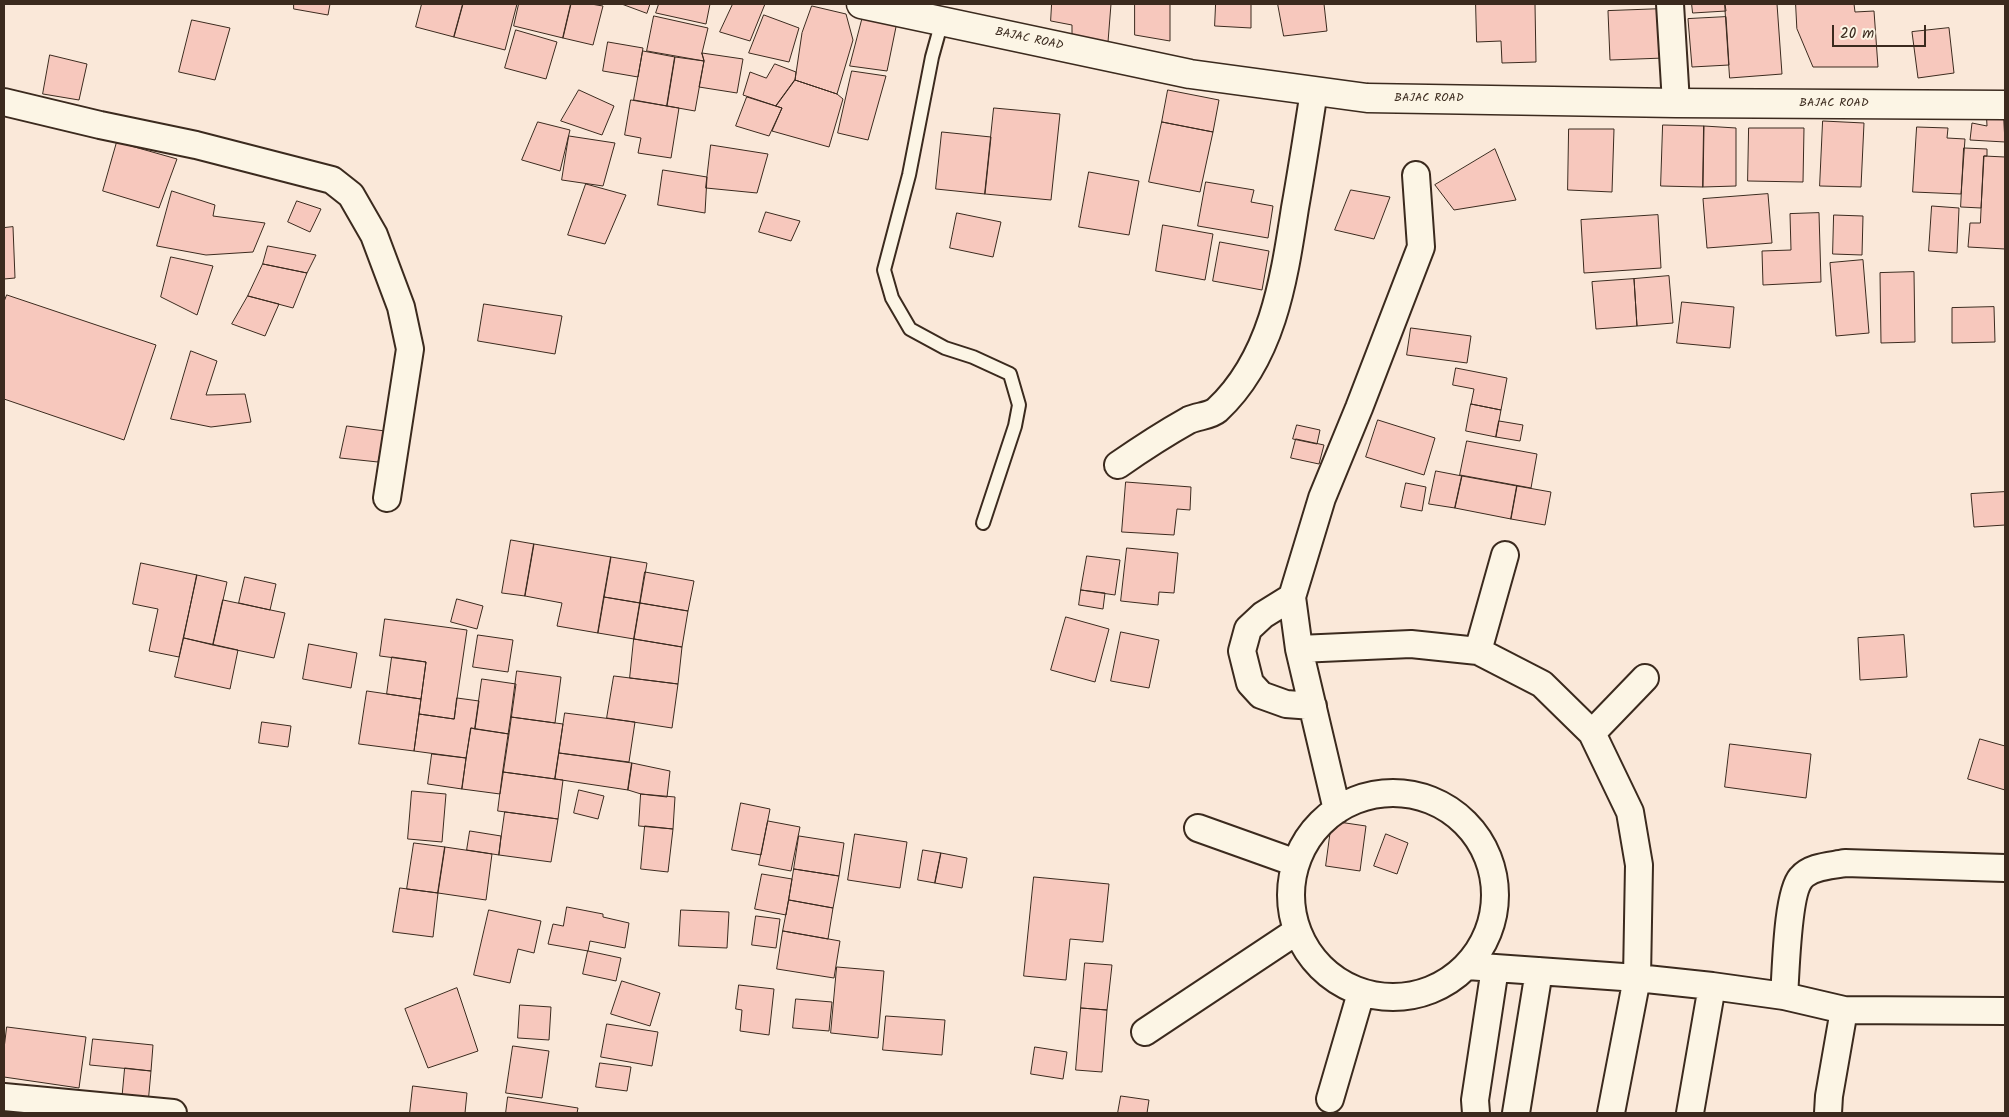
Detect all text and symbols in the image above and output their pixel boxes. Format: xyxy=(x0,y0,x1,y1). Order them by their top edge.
scale bar xyxy=(1834,15,1928,47)
text: 20 m xyxy=(1840,22,1874,46)
street label: BAJAC ROAD xyxy=(994,26,1064,54)
street label: BAJAC ROAD xyxy=(1394,92,1464,106)
street label: BAJAC ROAD xyxy=(1799,97,1869,111)

